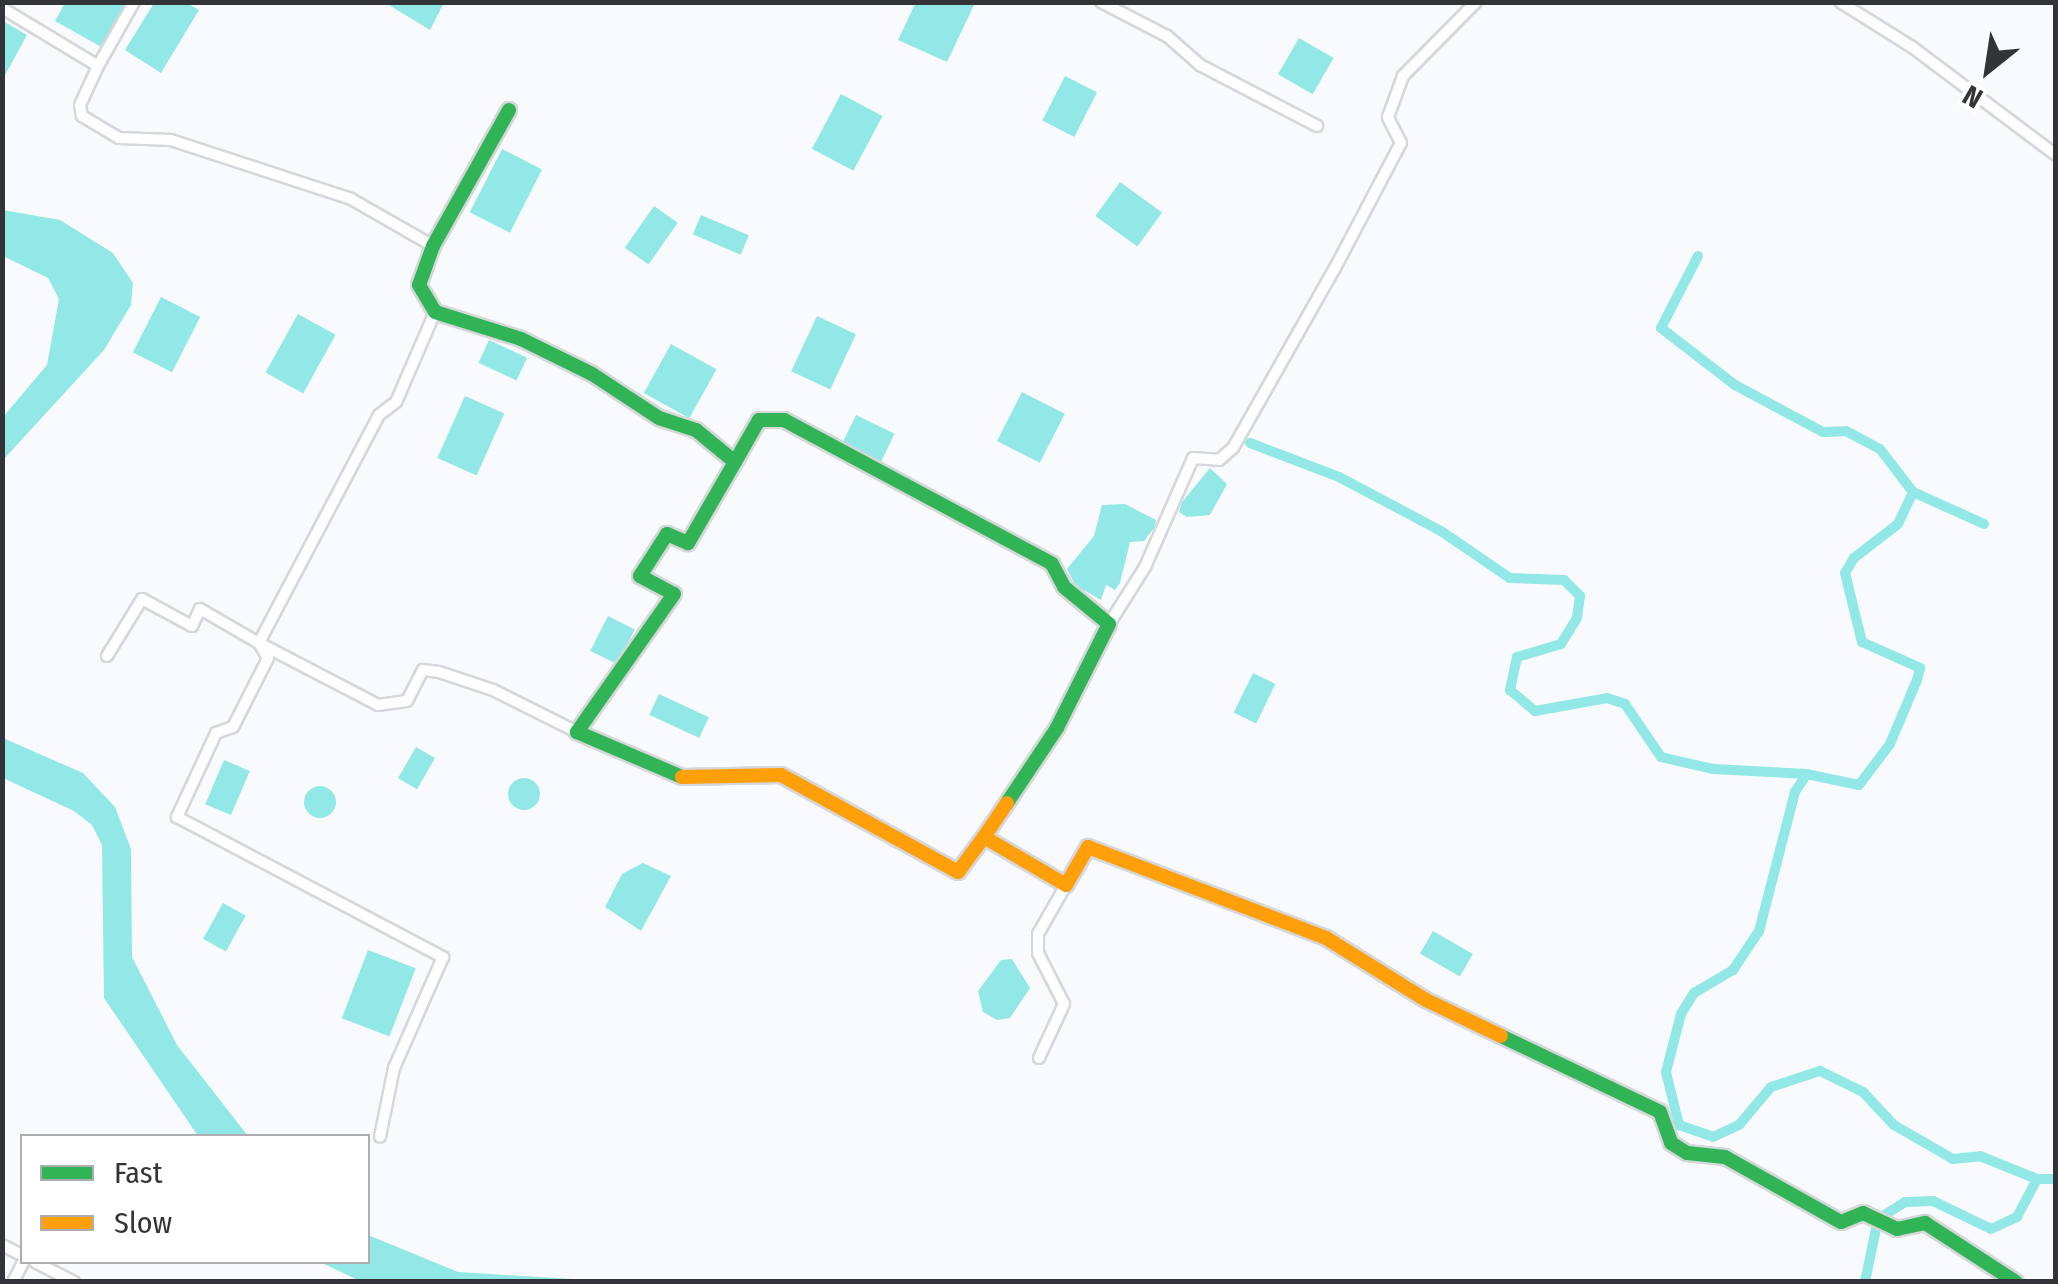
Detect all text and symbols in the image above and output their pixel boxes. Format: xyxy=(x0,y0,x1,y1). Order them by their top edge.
north arrow xyxy=(1938,20,2038,120)
text: N xyxy=(1957,78,1988,115)
legend xyxy=(20,1134,370,1264)
text: Fast xyxy=(114,1155,162,1191)
text: Slow xyxy=(114,1205,172,1241)

